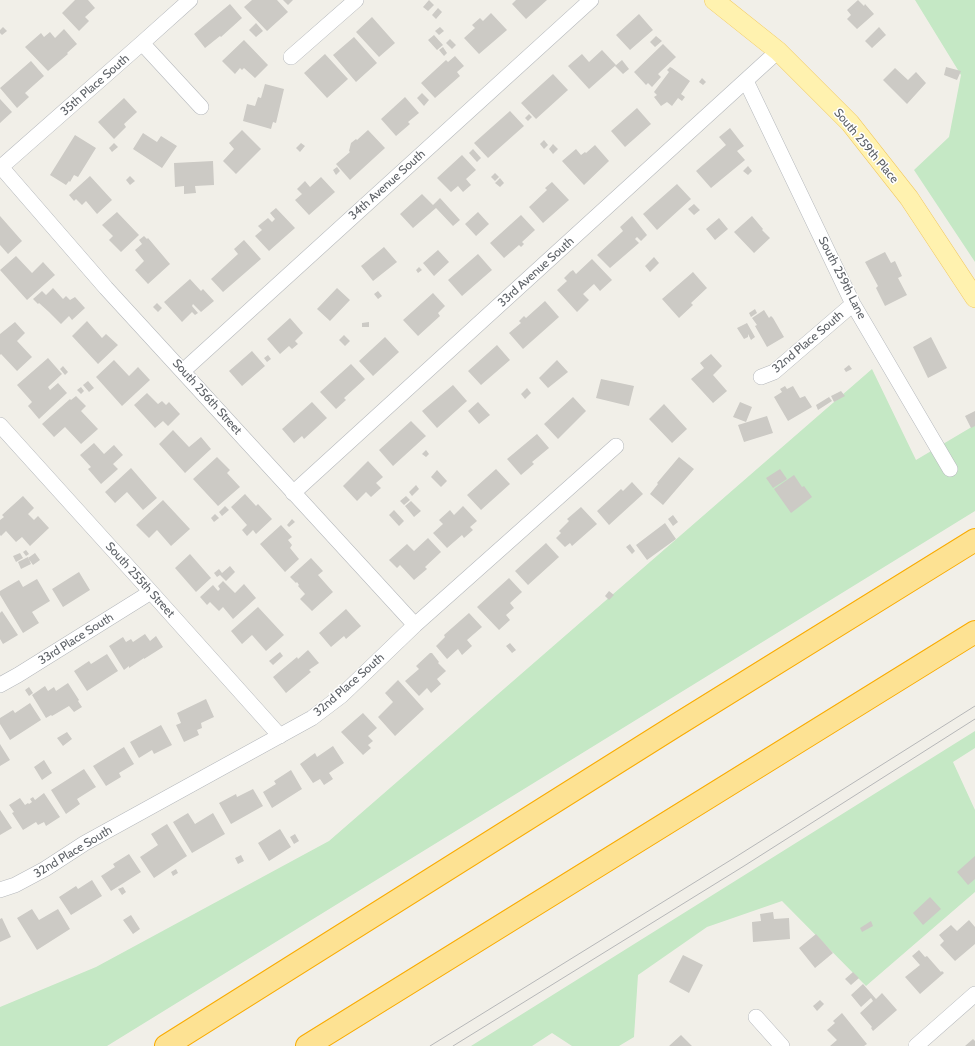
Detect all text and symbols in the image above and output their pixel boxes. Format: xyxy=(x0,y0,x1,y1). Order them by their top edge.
street label: 35th Place South xyxy=(58,51,132,119)
street label: South 259th Place xyxy=(831,106,901,186)
street label: 34th Avenue South xyxy=(346,147,428,223)
street label: 33rd Avenue South xyxy=(495,234,577,310)
street label: South 259th Lane xyxy=(815,234,869,322)
street label: 32nd Place South xyxy=(769,308,847,376)
street label: South 256th Street xyxy=(169,356,245,438)
street label: South 255th Street xyxy=(102,539,178,621)
street label: 33rd Place South xyxy=(36,610,116,668)
street label: 32nd Place South xyxy=(311,650,387,720)
street label: 32nd Place South xyxy=(31,823,115,881)

